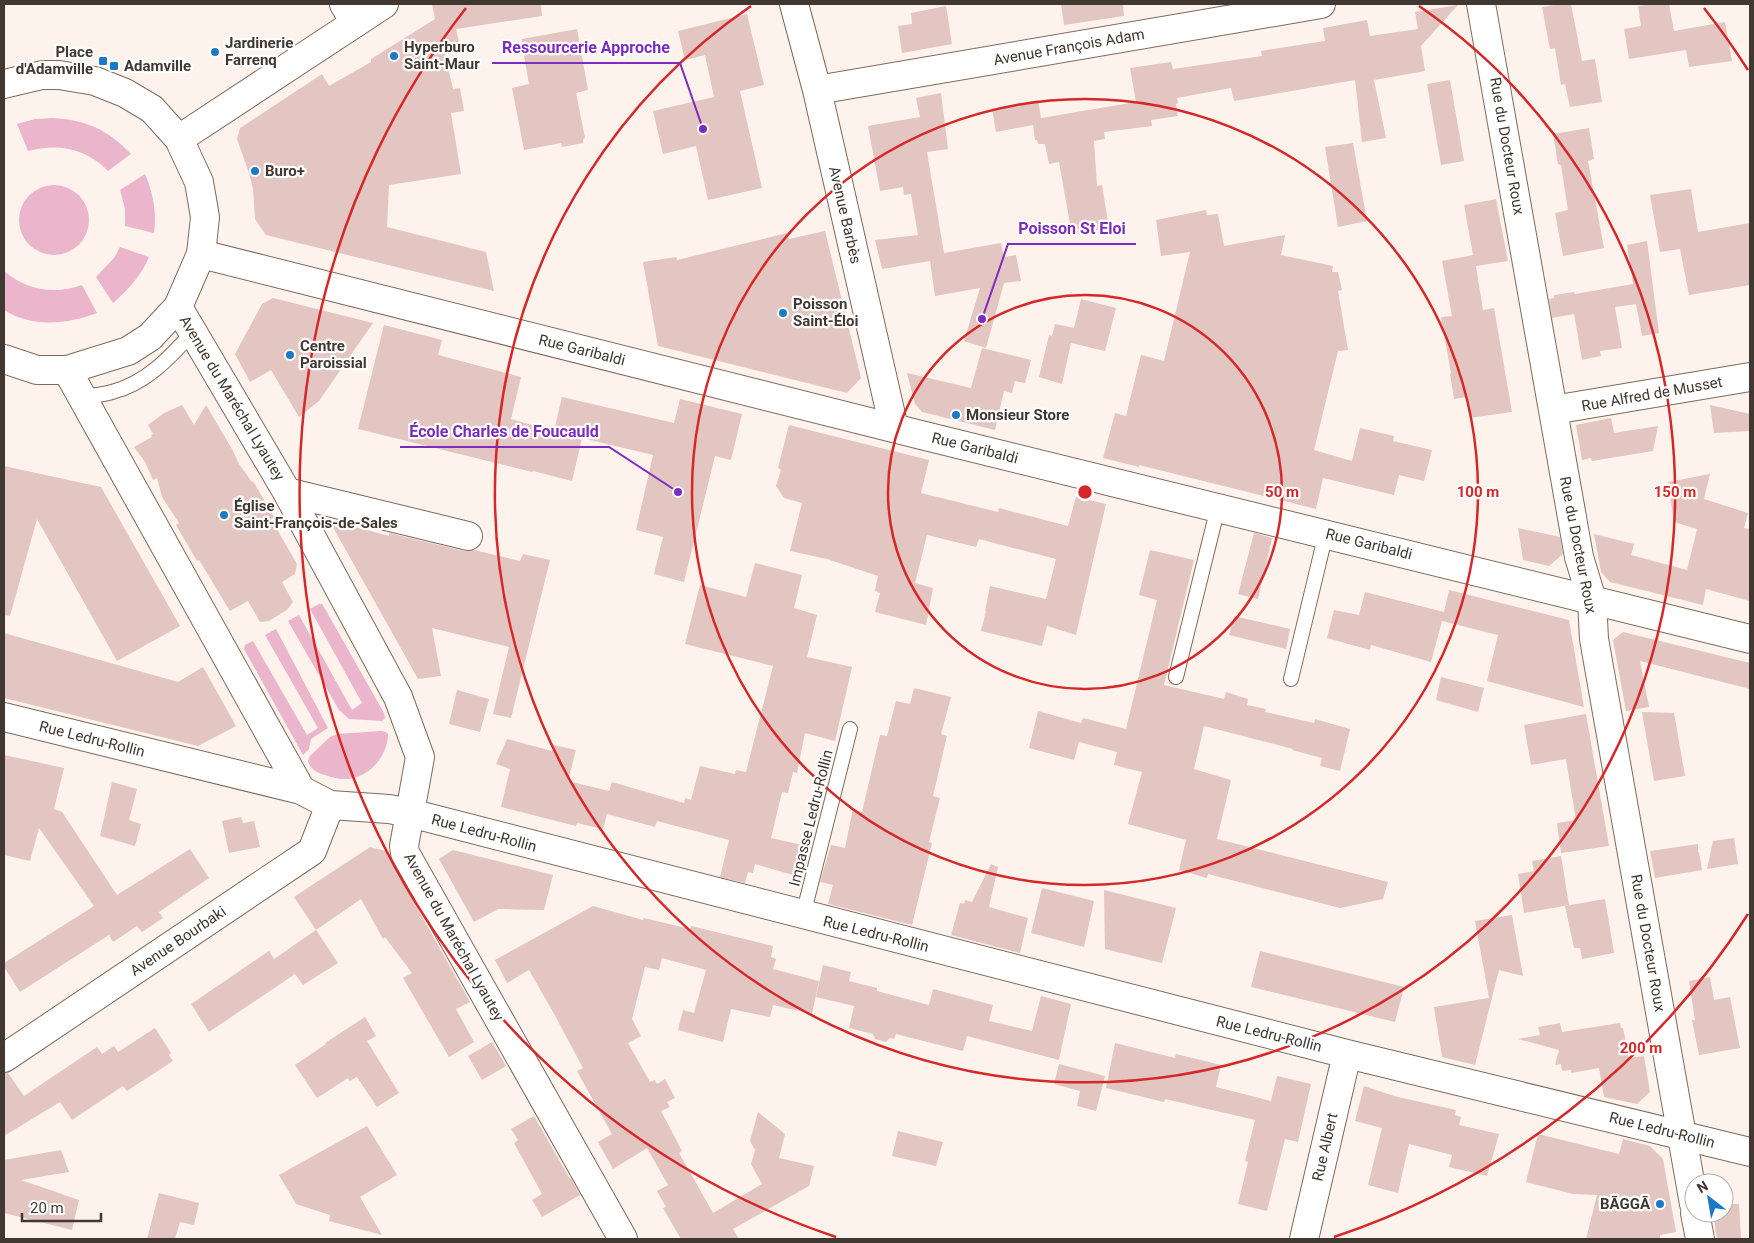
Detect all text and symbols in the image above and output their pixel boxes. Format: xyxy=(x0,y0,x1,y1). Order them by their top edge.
street label: Avenue François Adam xyxy=(992,25,1146,69)
callout: Ressourcerie Approche xyxy=(492,32,680,63)
place label: Jardinerie Farrenq xyxy=(225,34,293,69)
place label: Hyperburo Saint-Maur xyxy=(404,38,480,73)
text: Ressourcerie Approche xyxy=(502,38,670,57)
place label: Place d'Adamville xyxy=(16,43,93,78)
marker: Jardinerie Farrenq xyxy=(209,46,221,58)
marker: Hyperburo Saint-Maur xyxy=(388,50,400,62)
marker: Place d'Adamville xyxy=(97,55,109,67)
place label: Adamville xyxy=(124,57,191,75)
marker: Adamville xyxy=(108,60,120,72)
street label: Rue du Docteur Roux xyxy=(1486,76,1528,217)
place label: Buro+ xyxy=(265,162,305,180)
marker: Buro+ xyxy=(249,165,261,177)
street label: Avenue Barbès xyxy=(825,165,865,265)
callout: Poisson St Eloi xyxy=(1008,213,1136,244)
text: Poisson St Eloi xyxy=(1018,219,1126,238)
place label: Poisson Saint-Éloi xyxy=(793,295,859,330)
marker: Poisson Saint-Éloi xyxy=(777,307,789,319)
street label: Avenue du Maréchal Lyautey xyxy=(176,312,288,484)
street label: Rue Garibaldi xyxy=(537,331,627,369)
place label: Centre Paroissial xyxy=(300,337,367,372)
marker: Centre Paroissial xyxy=(284,349,296,361)
street label: Rue Alfred de Musset xyxy=(1580,373,1724,415)
place label: Monsieur Store xyxy=(966,406,1069,424)
marker: Monsieur Store xyxy=(950,409,962,421)
callout: École Charles de Foucauld xyxy=(400,416,609,447)
text: École Charles de Foucauld xyxy=(409,422,599,441)
street label: Rue Garibaldi xyxy=(930,429,1020,467)
street label: Rue du Docteur Roux xyxy=(1556,475,1600,616)
centre of rings xyxy=(1076,483,1094,501)
text: 50 m xyxy=(1265,483,1299,501)
text: 100 m xyxy=(1457,483,1499,501)
text: 150 m xyxy=(1654,483,1696,501)
place label: Église Saint-François-de-Sales xyxy=(234,497,398,532)
marker: Église Saint-François-de-Sales xyxy=(218,509,230,521)
street label: Rue Garibaldi xyxy=(1324,525,1414,563)
street label: Rue Ledru-Rollin xyxy=(37,717,147,761)
street label: Impasse Ledru-Rollin xyxy=(785,748,837,888)
street label: Rue Ledru-Rollin xyxy=(429,810,539,856)
street label: Avenue du Maréchal Lyautey xyxy=(400,850,508,1024)
street label: Rue du Docteur Roux xyxy=(1627,873,1669,1014)
street label: Avenue Bourbaki xyxy=(127,902,229,980)
street label: Rue Ledru-Rollin xyxy=(821,912,931,956)
street label: Rue Ledru-Rollin xyxy=(1214,1012,1324,1056)
text: 200 m xyxy=(1620,1039,1662,1057)
street label: Rue Ledru-Rollin xyxy=(1607,1108,1717,1152)
street label: Rue Albert xyxy=(1308,1111,1342,1183)
north arrow xyxy=(1684,1173,1734,1223)
text: N xyxy=(1694,1177,1711,1196)
scale bar xyxy=(22,1190,101,1222)
place label: BĀGGĀ xyxy=(1600,1195,1651,1213)
marker: BĀGGĀ xyxy=(1654,1198,1666,1210)
text: 20 m xyxy=(30,1199,64,1217)

